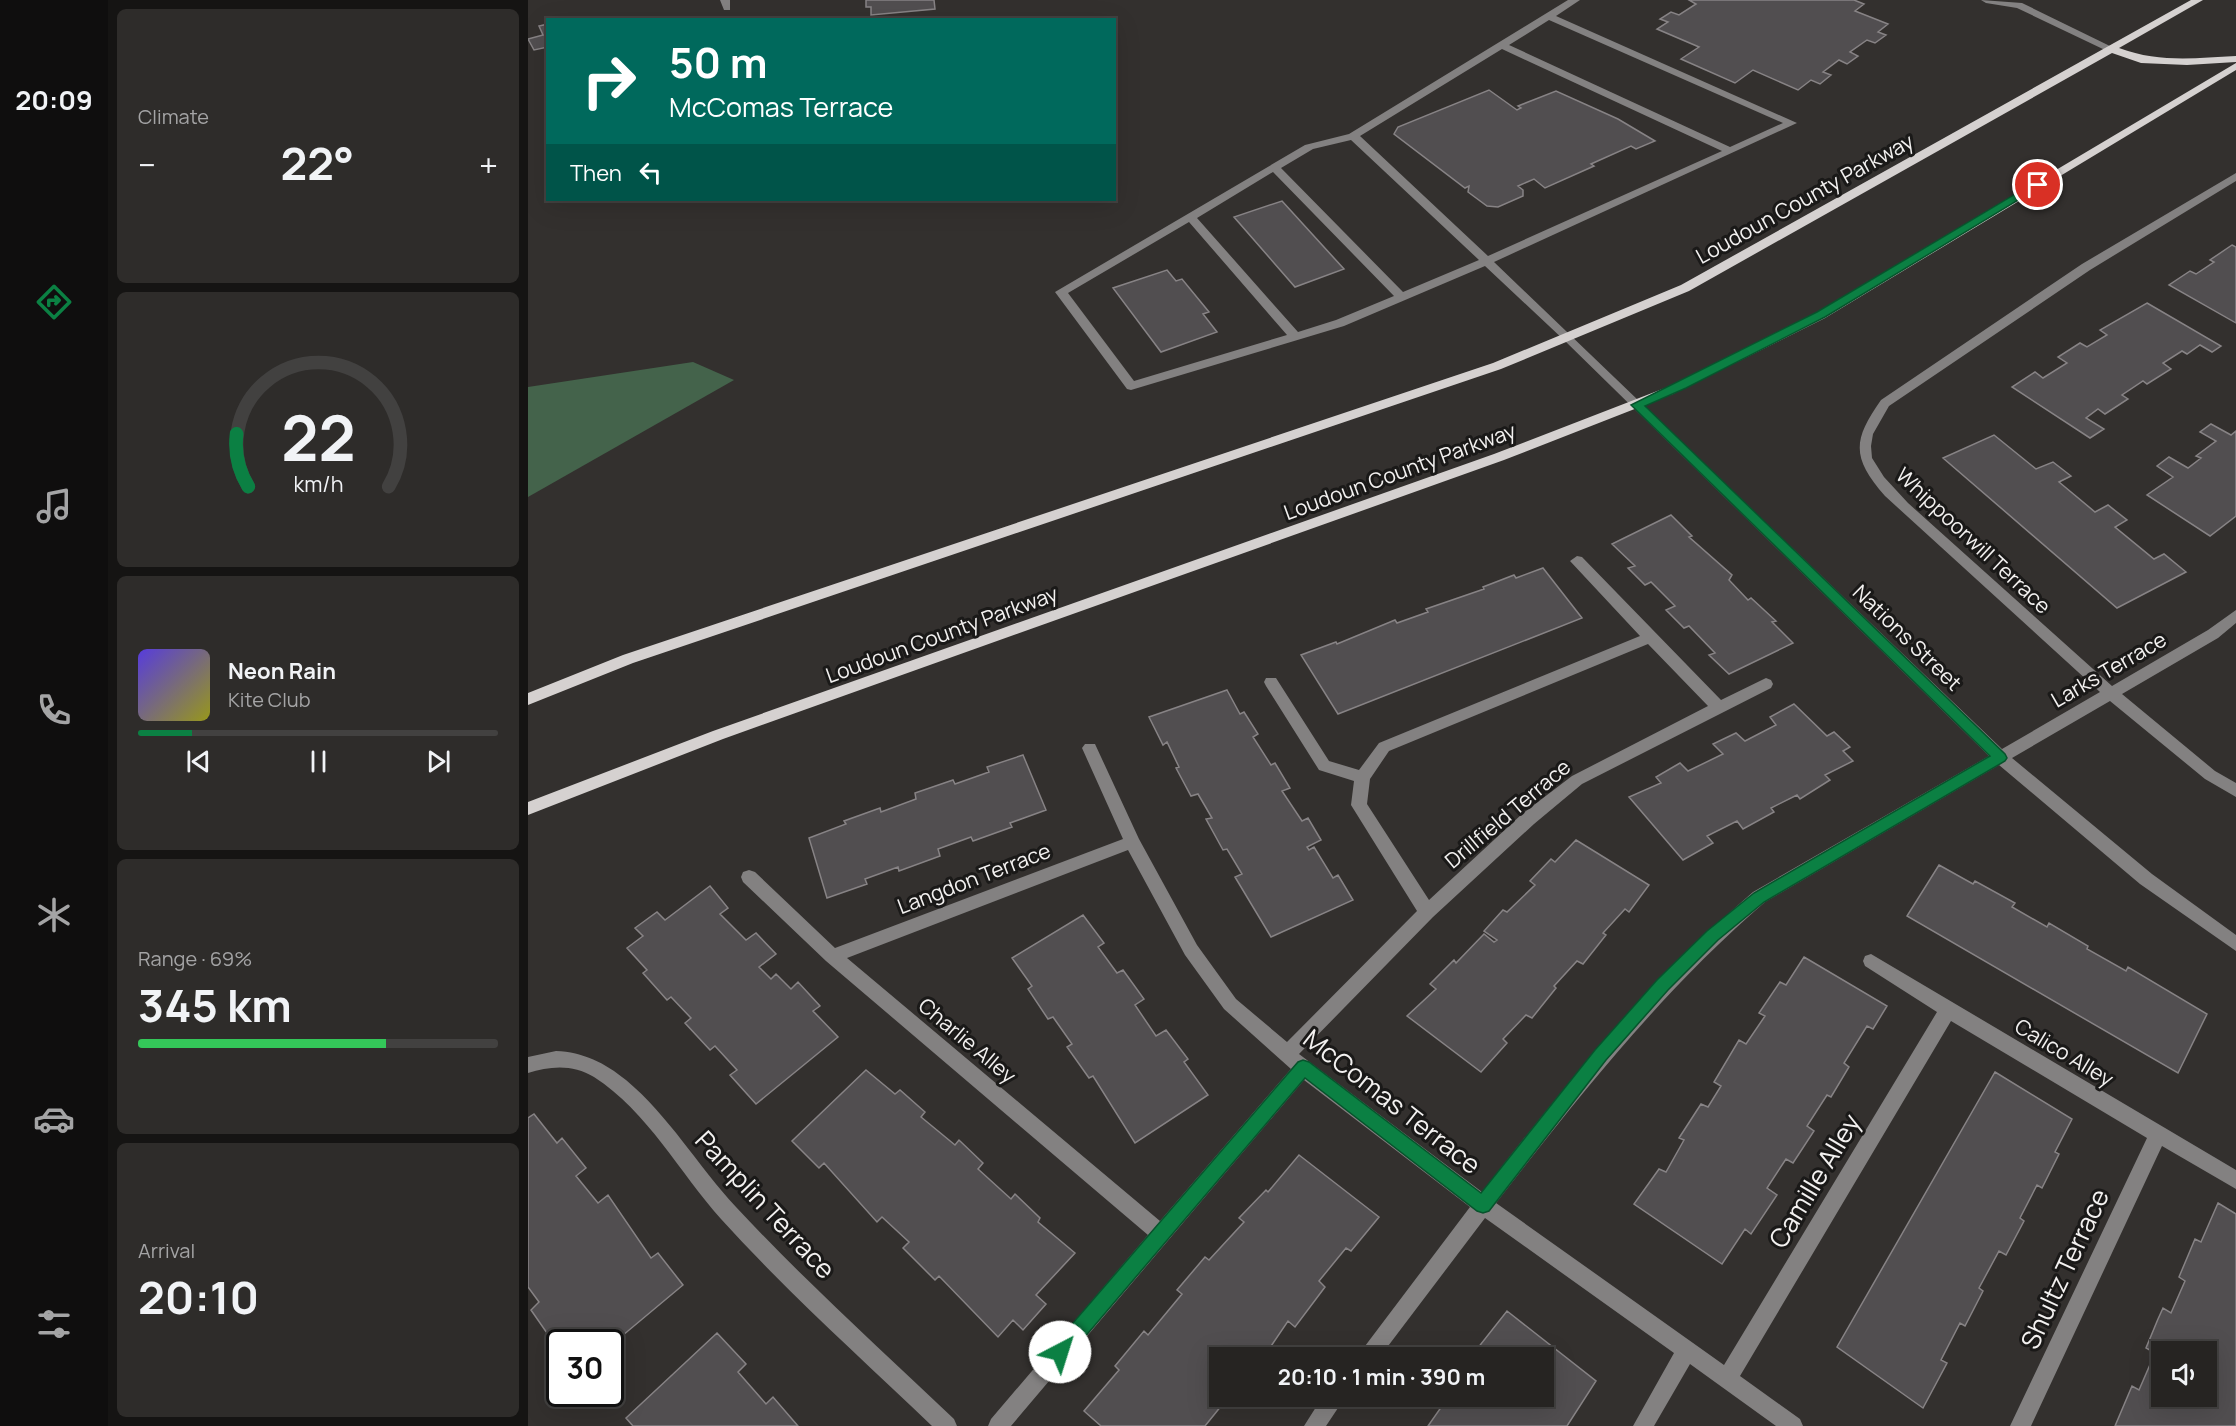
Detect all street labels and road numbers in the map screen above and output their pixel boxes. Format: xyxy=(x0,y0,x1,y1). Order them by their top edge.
street label: Loudoun County Parkway xyxy=(1691,127,1918,270)
street label: Loudoun County Parkway xyxy=(1280,416,1519,526)
street label: Whippoorwill Terrace xyxy=(1890,461,2057,620)
street label: Nations Street xyxy=(1847,578,1968,696)
street label: Loudoun County Parkway xyxy=(822,579,1061,689)
street label: Larks Terrace xyxy=(2046,625,2171,713)
street label: Drillfield Terrace xyxy=(1439,752,1576,874)
street label: Langdon Terrace xyxy=(893,836,1054,920)
street label: Charlie Alley xyxy=(913,991,1022,1089)
street label: Calico Alley xyxy=(2010,1012,2119,1093)
street label: McComas Terrace xyxy=(1296,1021,1489,1182)
street label: Camille Alley xyxy=(1760,1106,1869,1254)
street label: Pamplin Terrace xyxy=(688,1122,844,1286)
street label: Shultz Terrace xyxy=(2011,1183,2117,1355)

